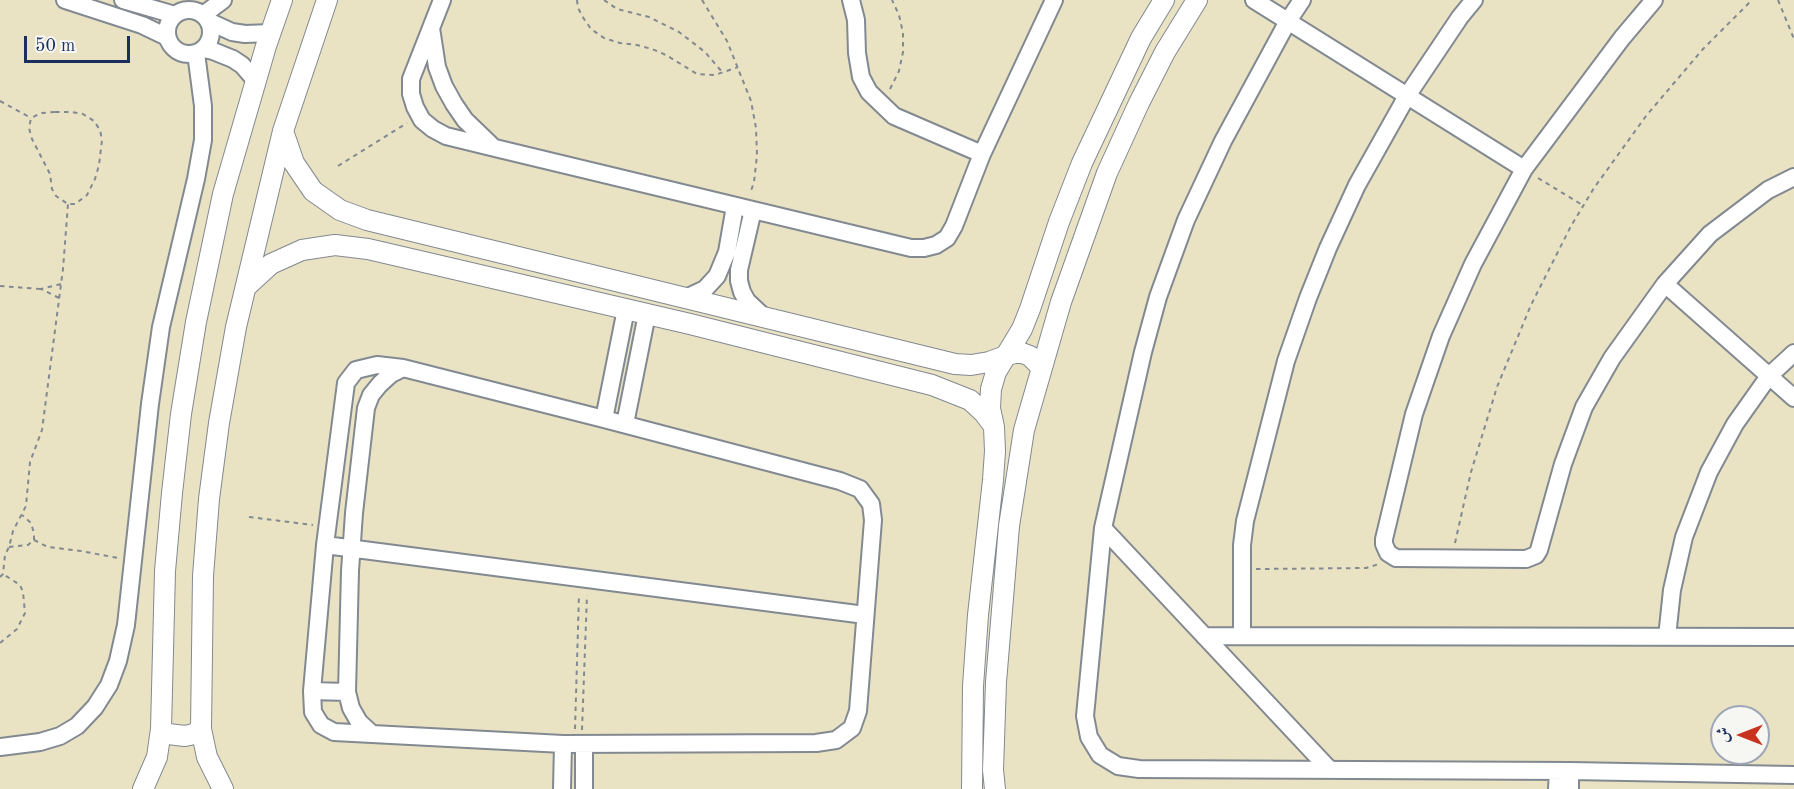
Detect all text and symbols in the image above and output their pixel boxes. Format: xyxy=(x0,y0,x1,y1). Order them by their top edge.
scale bar xyxy=(27,24,134,62)
text: 50 m xyxy=(35,37,75,55)
north arrow xyxy=(1710,705,1770,765)
text: ش xyxy=(1716,727,1732,743)

